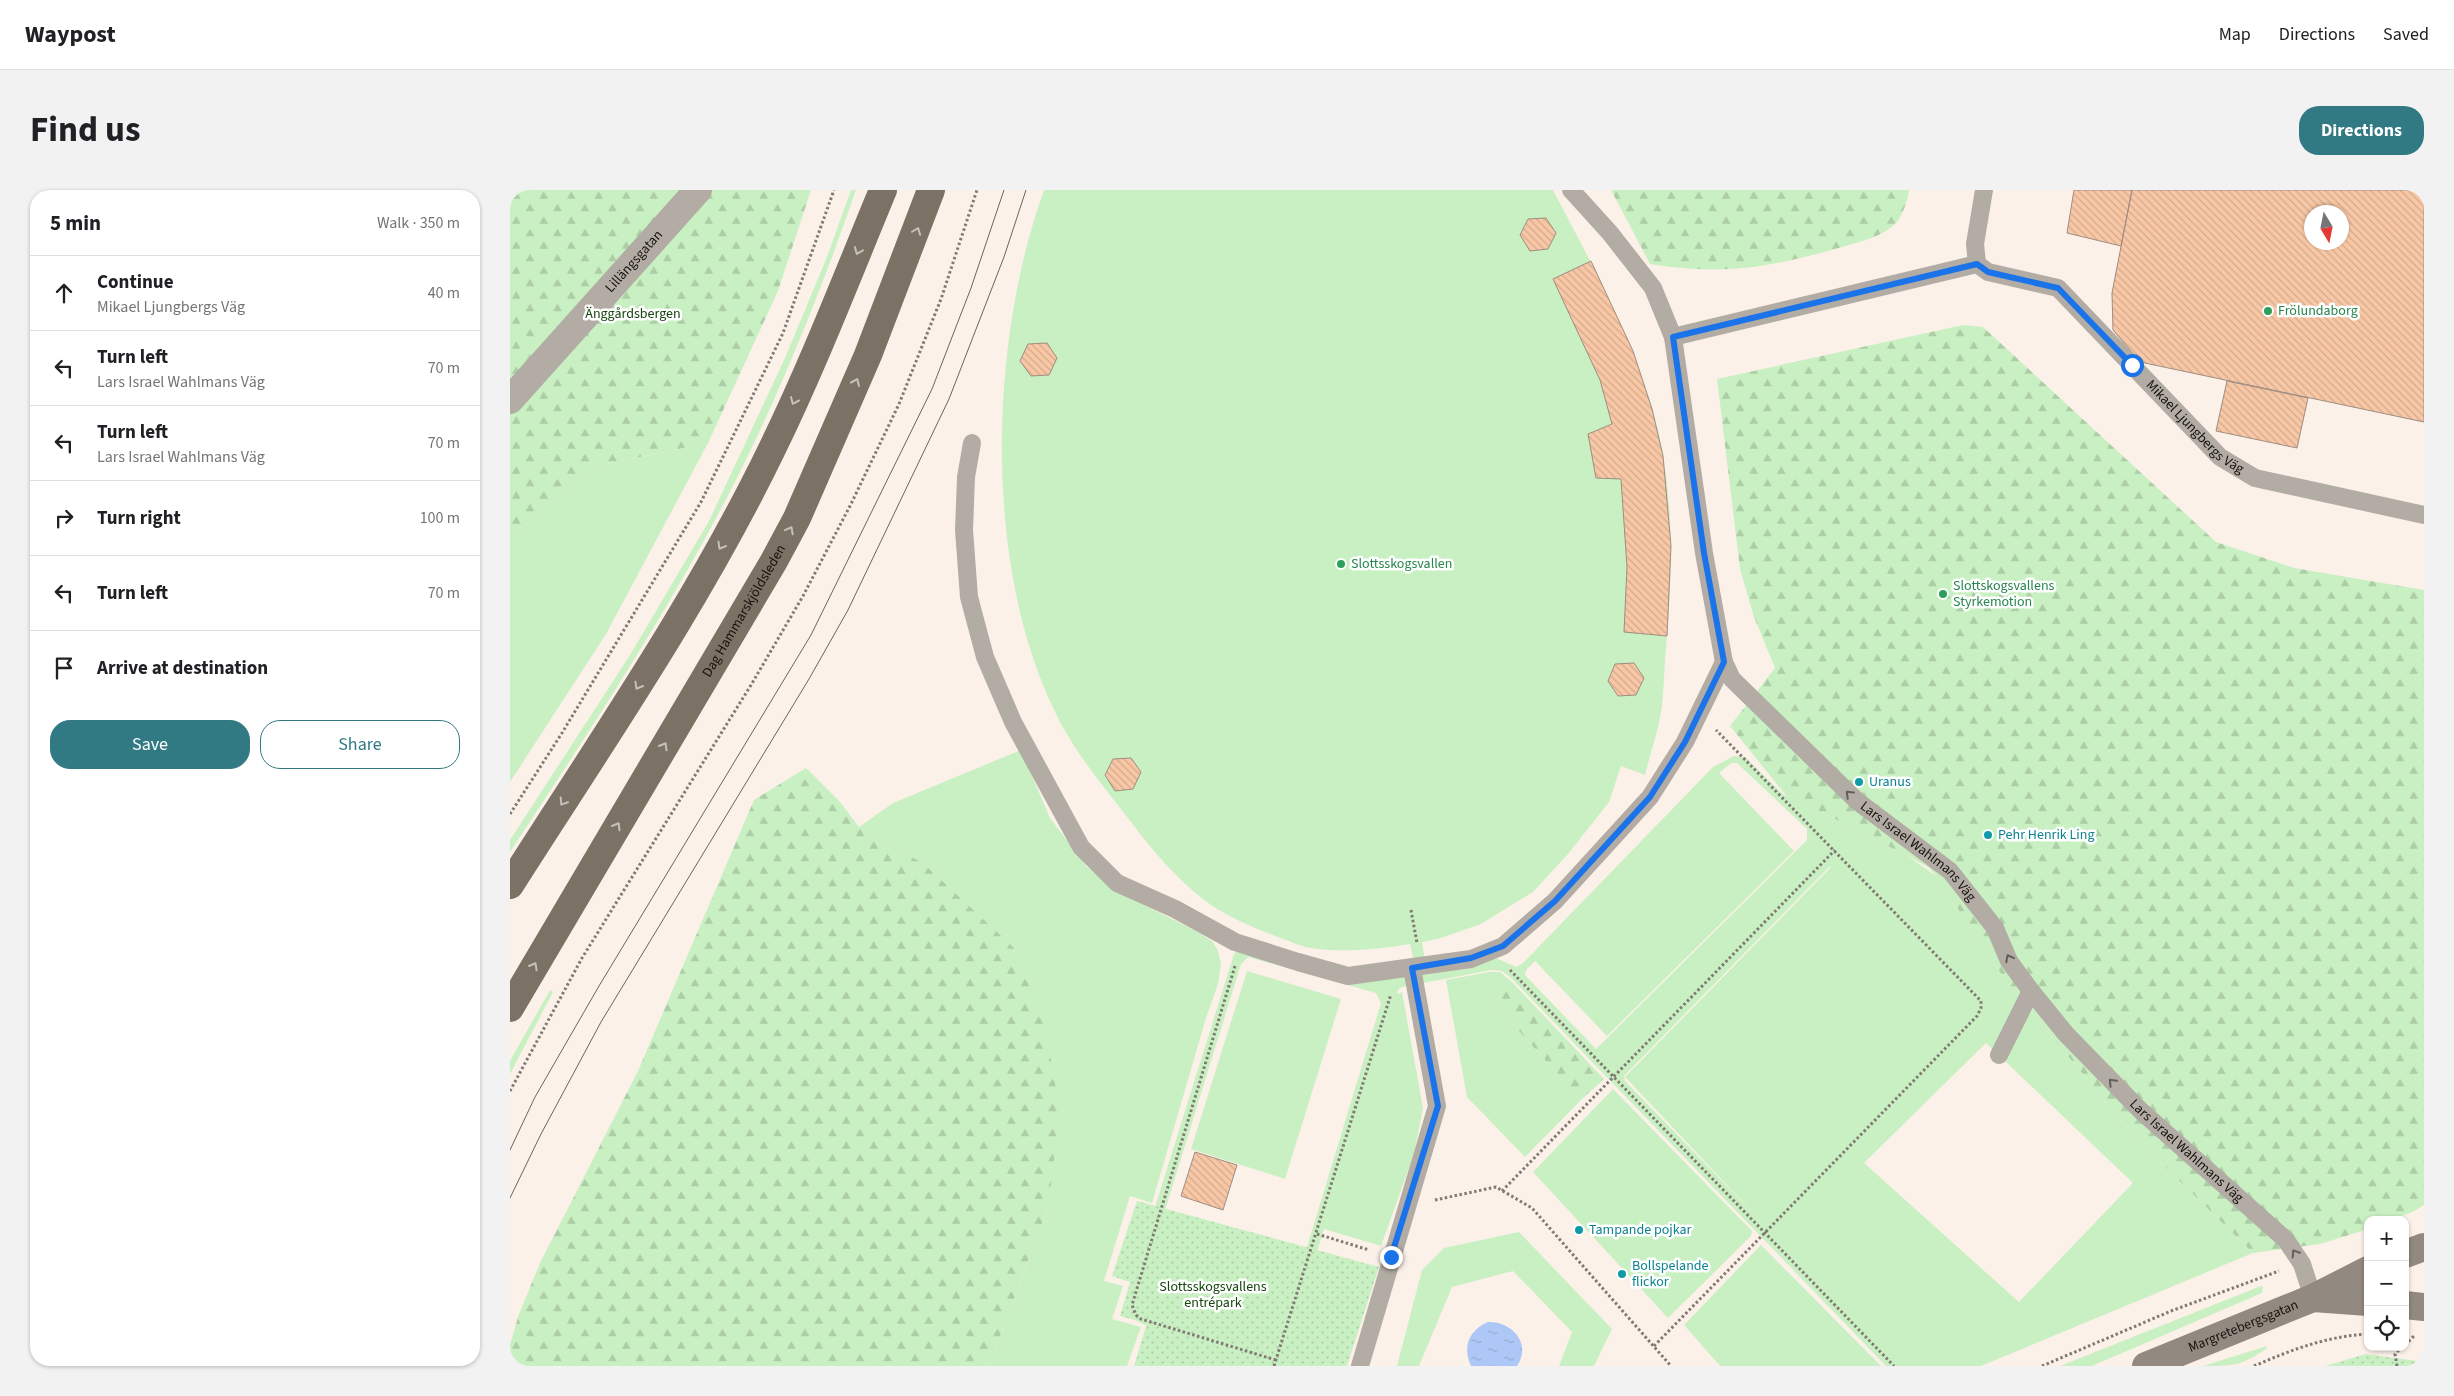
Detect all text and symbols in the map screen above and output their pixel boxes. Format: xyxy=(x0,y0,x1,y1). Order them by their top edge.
text: Waypost xyxy=(25,17,116,52)
text: Map xyxy=(2219,22,2251,47)
text: Directions xyxy=(2279,22,2355,47)
text: Saved xyxy=(2383,22,2429,47)
text: Find us xyxy=(30,105,140,155)
button: Directions xyxy=(2299,106,2424,155)
north arrow xyxy=(2304,205,2349,250)
text: 5 min xyxy=(50,208,101,238)
text: Walk · 350 m xyxy=(377,212,460,234)
street label: Lillängsgatan xyxy=(601,226,668,297)
one-way arrow xyxy=(911,227,921,236)
one-way arrow xyxy=(854,246,864,255)
text: Continue xyxy=(97,269,174,296)
icon: ahead xyxy=(50,279,78,307)
text: 40 m xyxy=(428,282,460,304)
text: Mikael Ljungbergs Väg xyxy=(97,296,245,318)
place label: Frölundaborg xyxy=(2278,301,2358,321)
park label: Änggårdsbergen xyxy=(585,304,681,324)
marker: Frölundaborg xyxy=(2262,305,2274,317)
text: Turn left xyxy=(97,344,168,371)
icon: left xyxy=(50,354,78,382)
route start xyxy=(2121,354,2144,377)
text: 70 m xyxy=(428,357,460,379)
text: Lars Israel Wahlmans Väg xyxy=(97,371,265,393)
street label: Mikael Ljungbergs Väg xyxy=(2141,375,2248,479)
one-way arrow xyxy=(850,378,861,387)
one-way arrow xyxy=(790,396,800,405)
text: Turn left xyxy=(97,419,168,446)
icon: left xyxy=(50,429,78,457)
text: 70 m xyxy=(428,432,460,454)
text: Lars Israel Wahlmans Väg xyxy=(97,446,265,468)
icon: right xyxy=(50,504,78,532)
text: Turn right xyxy=(97,505,181,532)
text: 100 m xyxy=(420,507,460,529)
one-way arrow xyxy=(784,527,794,536)
one-way arrow xyxy=(717,540,727,549)
street label: Dag Hammarskjöldsleden xyxy=(697,541,791,681)
place label: Slottsskogsvallen xyxy=(1351,554,1452,574)
marker: Slottsskogsvallen xyxy=(1335,558,1347,570)
place label: Slottskogsvallens Styrkemotion xyxy=(1953,576,2055,612)
icon: left xyxy=(50,579,78,607)
text: Turn left xyxy=(97,580,168,607)
text: 70 m xyxy=(428,582,460,604)
marker: Slottskogsvallens Styrkemotion xyxy=(1937,588,1949,600)
icon: arrive xyxy=(50,654,78,682)
text: Arrive at destination xyxy=(97,655,268,682)
one-way arrow xyxy=(635,680,645,689)
button: Save xyxy=(50,720,250,769)
button: Share xyxy=(260,720,460,769)
one-way arrow xyxy=(657,742,667,751)
place label: Uranus xyxy=(1869,772,1911,792)
marker: Uranus xyxy=(1853,776,1865,788)
one-way arrow xyxy=(1846,791,1855,800)
one-way arrow xyxy=(560,797,569,806)
street label: Lars Israel Wahlmans Väg xyxy=(1856,797,1981,906)
one-way arrow xyxy=(610,822,620,831)
place label: Pehr Henrik Ling xyxy=(1998,825,2095,845)
marker: Pehr Henrik Ling xyxy=(1982,829,1994,841)
one-way arrow xyxy=(2005,954,2015,963)
one-way arrow xyxy=(528,963,538,972)
one-way arrow xyxy=(2109,1079,2118,1088)
street label: Lars Israel Wahlmans Väg xyxy=(2125,1095,2248,1208)
map controls xyxy=(2364,1216,2409,1351)
button: + xyxy=(2364,1216,2409,1261)
place label: Tampande pojkar xyxy=(1589,1220,1692,1240)
marker: Tampande pojkar xyxy=(1573,1224,1585,1236)
route end xyxy=(1380,1246,1403,1269)
one-way arrow xyxy=(2291,1249,2301,1258)
place label: Bollspelande flickor xyxy=(1632,1256,1709,1292)
button: − xyxy=(2364,1261,2409,1306)
marker: Bollspelande flickor xyxy=(1616,1268,1628,1280)
park label: Slottsskogsvallens entrépark xyxy=(1159,1277,1267,1313)
street label: Margretebergsgatan xyxy=(2185,1295,2301,1358)
button: locate xyxy=(2364,1306,2409,1351)

